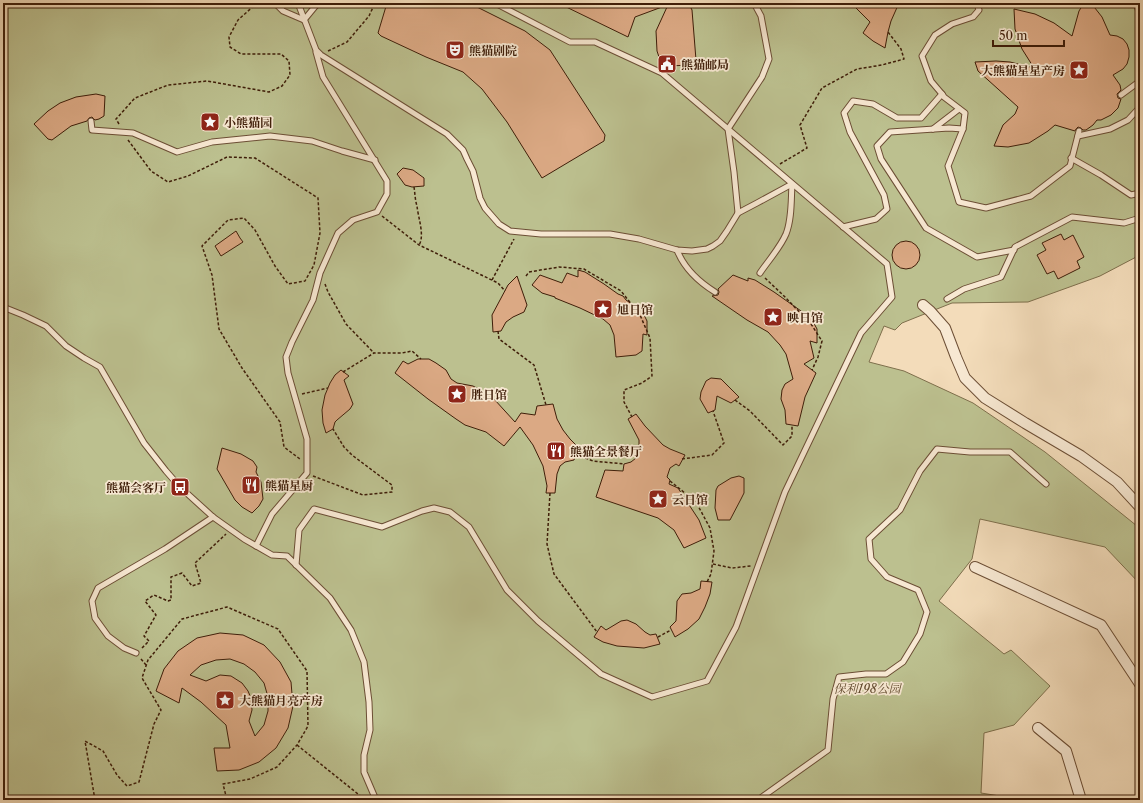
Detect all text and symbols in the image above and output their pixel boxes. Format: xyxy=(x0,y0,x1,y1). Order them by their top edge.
scale bar xyxy=(993,22,1064,48)
text: 50 m xyxy=(999,28,1028,43)
theatre icon: 熊猫剧院 xyxy=(444,39,466,61)
place label: 熊猫剧院 xyxy=(469,43,517,58)
public building icon: 熊猫邮局 xyxy=(656,53,678,75)
place label: 熊猫邮局 xyxy=(681,57,729,72)
place icon: 大熊猫星星产房 xyxy=(1068,59,1090,81)
place label: 大熊猫星星产房 xyxy=(981,63,1065,78)
place icon: 小熊猫园 xyxy=(199,111,221,133)
place label: 小熊猫园 xyxy=(224,115,272,130)
place icon: 旭日馆 xyxy=(592,298,614,320)
place label: 旭日馆 xyxy=(617,302,653,317)
place icon: 映日馆 xyxy=(762,306,784,328)
place label: 映日馆 xyxy=(787,310,823,325)
place icon: 胜日馆 xyxy=(446,383,468,405)
place label: 胜日馆 xyxy=(471,387,507,402)
restaurant icon: 熊猫全景餐厅 xyxy=(545,440,567,462)
place label: 熊猫全景餐厅 xyxy=(570,444,642,459)
restaurant icon: 熊猫星厨 xyxy=(240,474,262,496)
bus stop icon: 熊猫会客厅 xyxy=(169,476,191,498)
place label: 熊猫星厨 xyxy=(265,478,313,493)
place label: 熊猫会客厅 xyxy=(106,480,166,495)
place icon: 云日馆 xyxy=(647,488,669,510)
place label: 云日馆 xyxy=(672,492,708,507)
park label: 保利198公园 xyxy=(834,681,902,696)
place icon: 大熊猫月亮产房 xyxy=(214,689,236,711)
place label: 大熊猫月亮产房 xyxy=(239,693,323,708)

